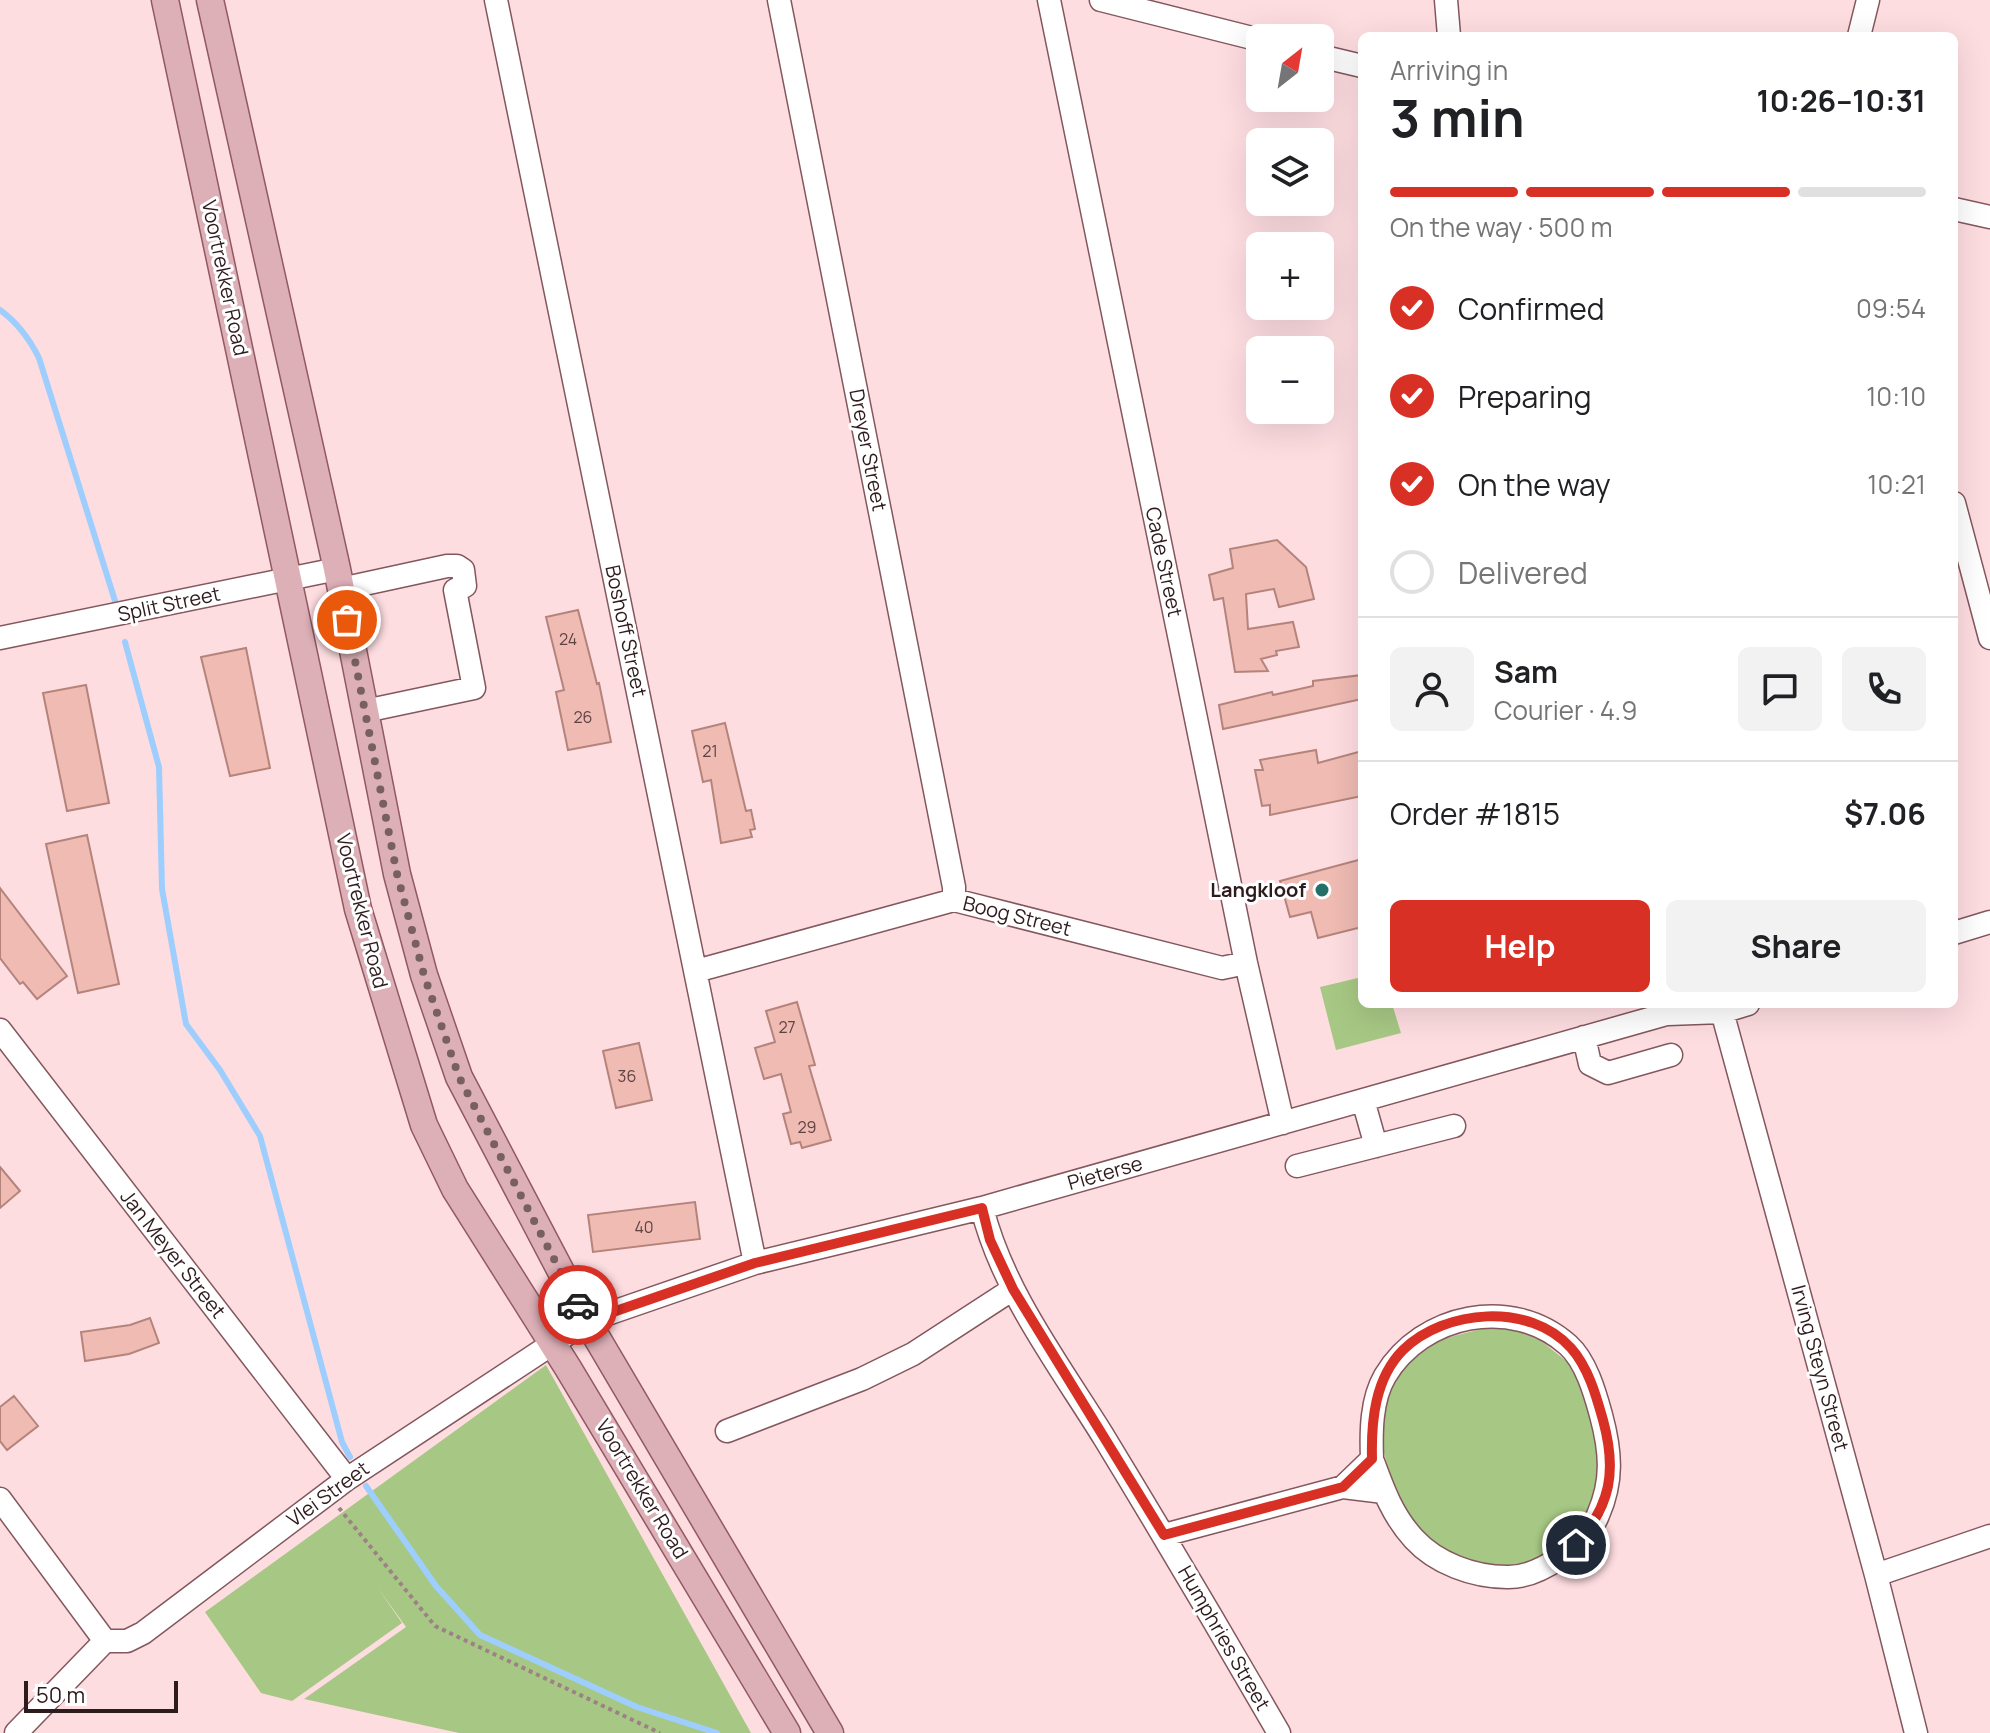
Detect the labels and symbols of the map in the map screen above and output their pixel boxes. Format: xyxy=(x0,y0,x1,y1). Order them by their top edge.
north arrow xyxy=(1246,24,1334,112)
street label: Voortrekker Road xyxy=(196,198,255,358)
street label: Dreyer Street xyxy=(843,387,894,513)
street label: Cade Street xyxy=(1140,504,1189,619)
street label: Boshoff Street xyxy=(599,562,654,699)
street label: Split Street xyxy=(115,579,223,628)
pin xyxy=(313,586,381,654)
house number: 24 xyxy=(559,628,577,650)
house number: 26 xyxy=(573,706,593,728)
house number: 21 xyxy=(702,740,718,762)
street label: Voortrekker Road xyxy=(330,831,395,991)
place label: Langkloof xyxy=(1210,876,1306,903)
marker: Langkloof xyxy=(1313,881,1331,899)
street label: Boog Street xyxy=(960,889,1074,942)
house number: 27 xyxy=(778,1016,796,1038)
house number: 36 xyxy=(618,1065,636,1087)
house number: 29 xyxy=(797,1116,817,1138)
street label: Pieterse xyxy=(1064,1149,1145,1196)
street label: Jan Meyer Street xyxy=(115,1184,232,1324)
house number: 40 xyxy=(634,1216,654,1238)
courier xyxy=(538,1265,618,1345)
street label: Irving Steyn Street xyxy=(1785,1282,1856,1454)
street label: Voortrekker Road xyxy=(590,1414,695,1564)
street label: Vlei Street xyxy=(281,1455,374,1533)
pin xyxy=(1542,1511,1610,1579)
street label: Humphries Street xyxy=(1172,1560,1277,1715)
scale bar xyxy=(24,1677,178,1713)

